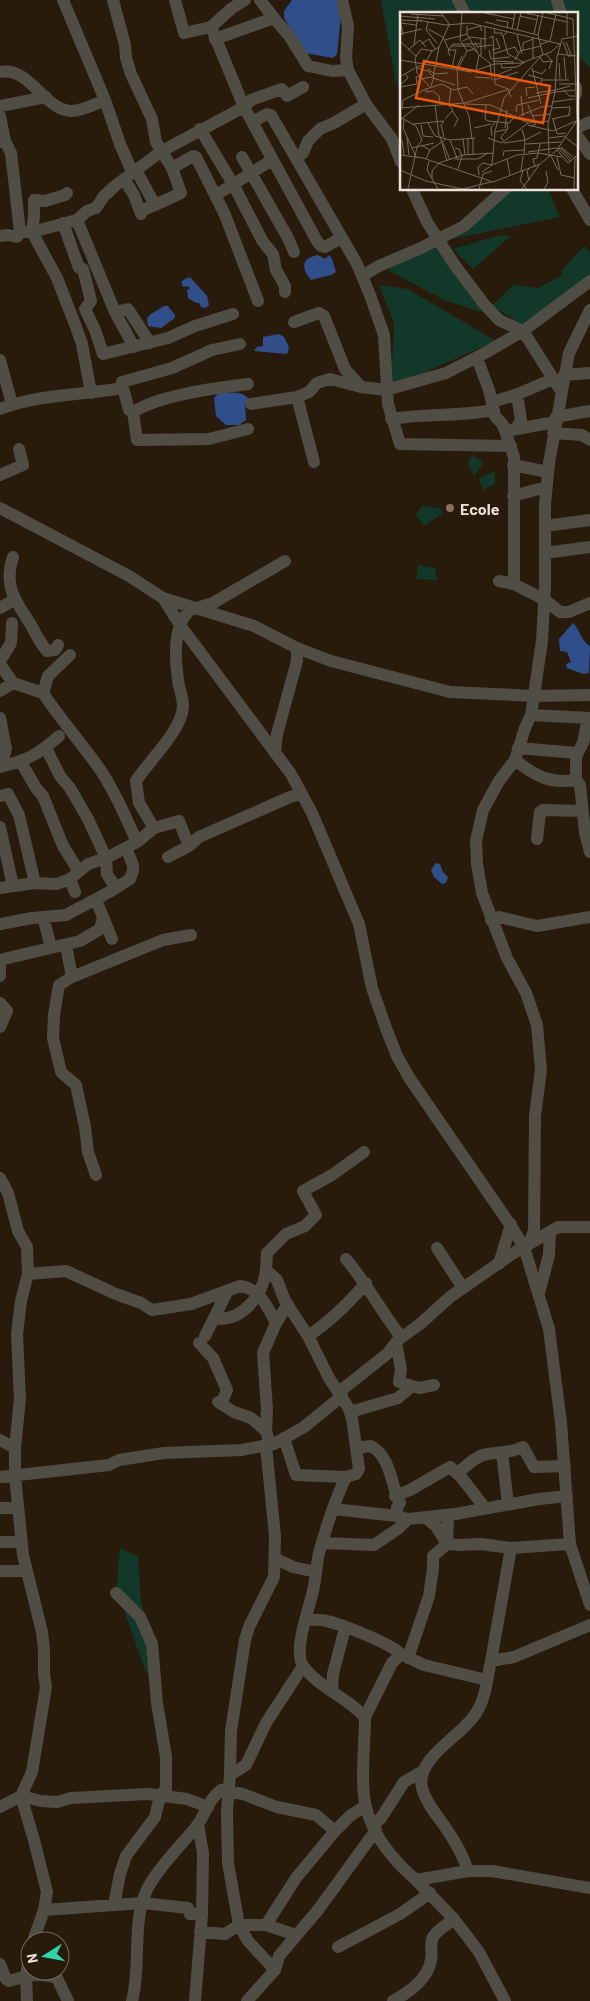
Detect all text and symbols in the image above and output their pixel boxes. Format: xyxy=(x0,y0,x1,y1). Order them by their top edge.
inset map xyxy=(400,12,578,190)
place label: Ecole xyxy=(460,499,500,518)
marker: Ecole xyxy=(444,502,456,514)
north arrow xyxy=(20,1931,70,1981)
text: N xyxy=(23,1952,41,1965)

